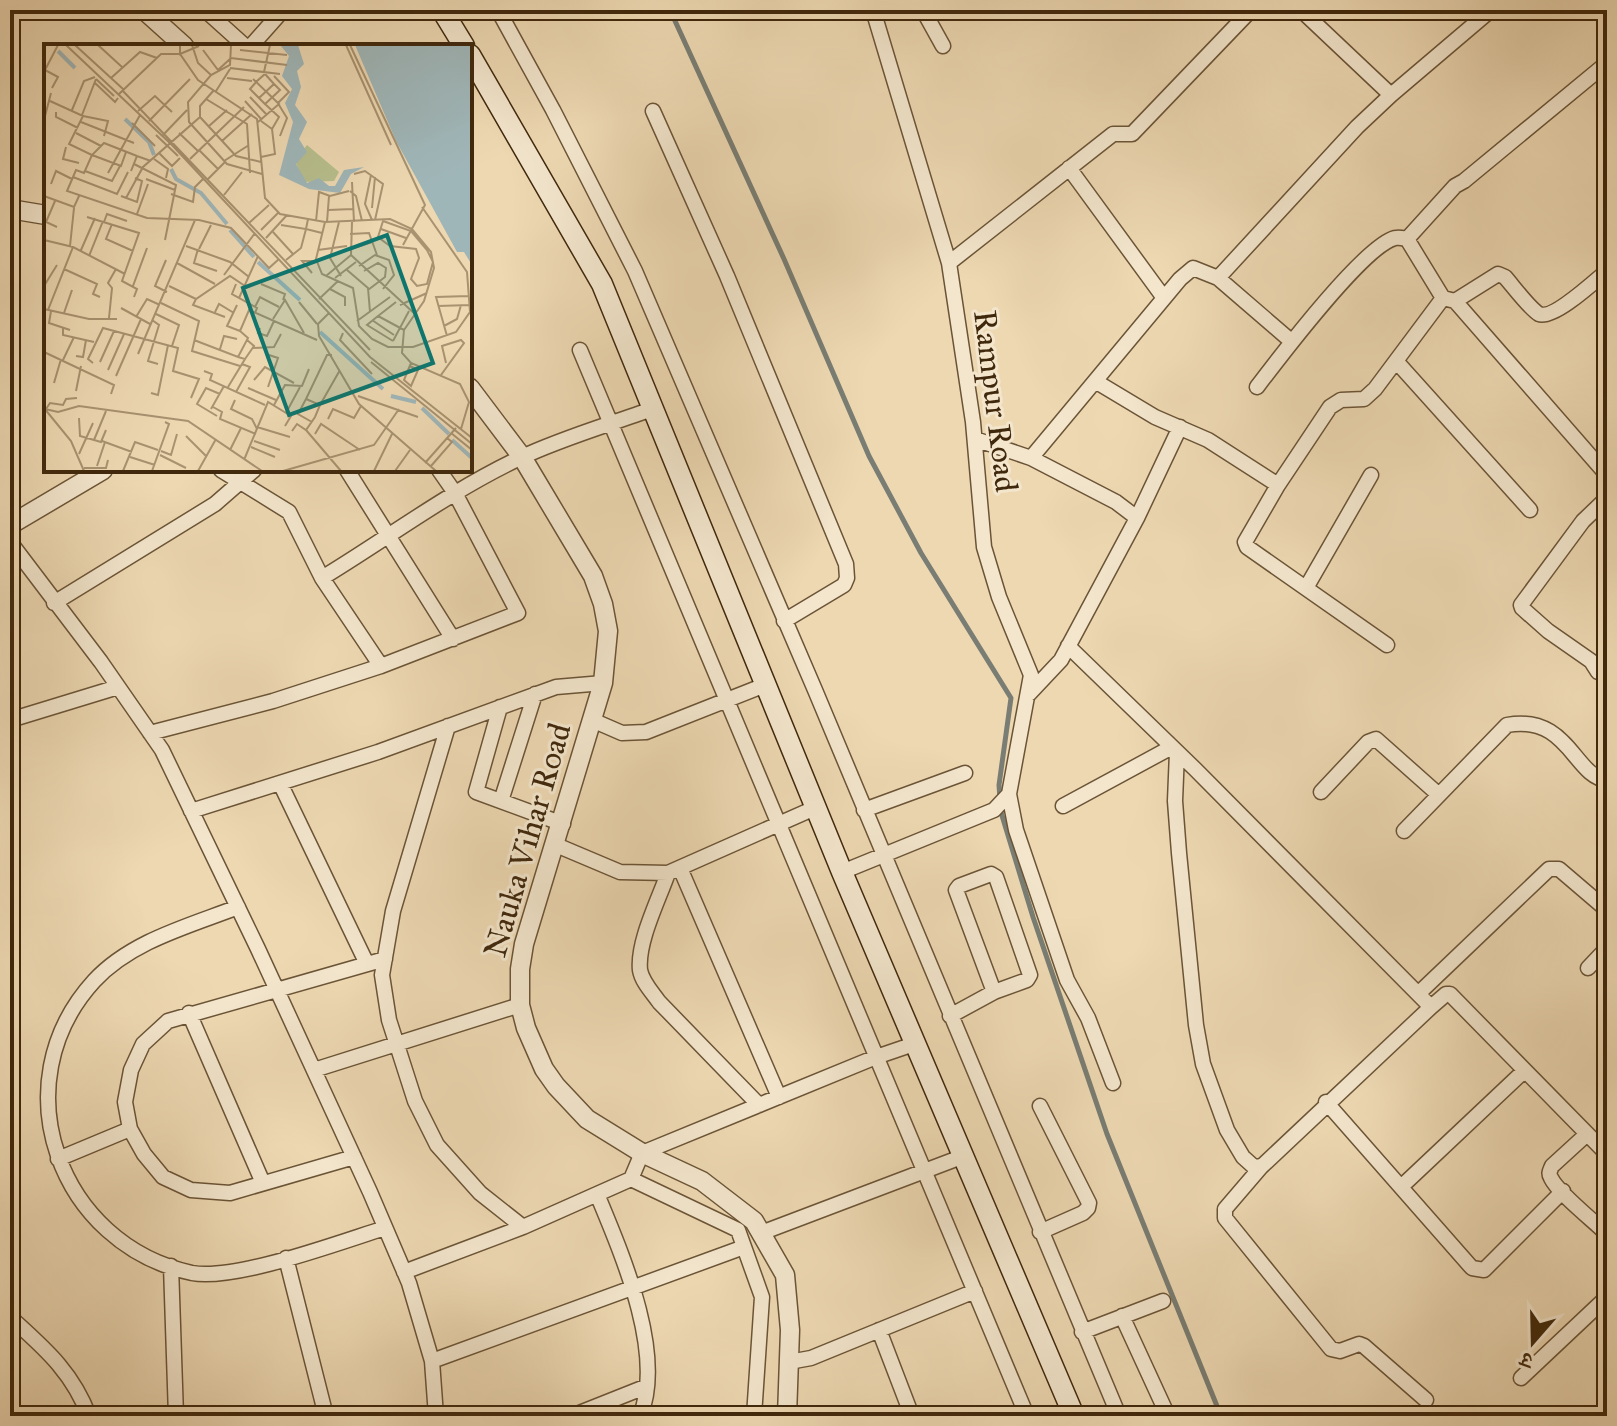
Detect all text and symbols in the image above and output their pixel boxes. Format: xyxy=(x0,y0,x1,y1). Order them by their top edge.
inset map xyxy=(44,44,472,472)
street label: Rampur Road xyxy=(965,308,1026,494)
street label: Nauka Vihar Road xyxy=(475,719,580,962)
north arrow xyxy=(1493,1302,1573,1382)
text: उ xyxy=(1515,1345,1538,1376)

